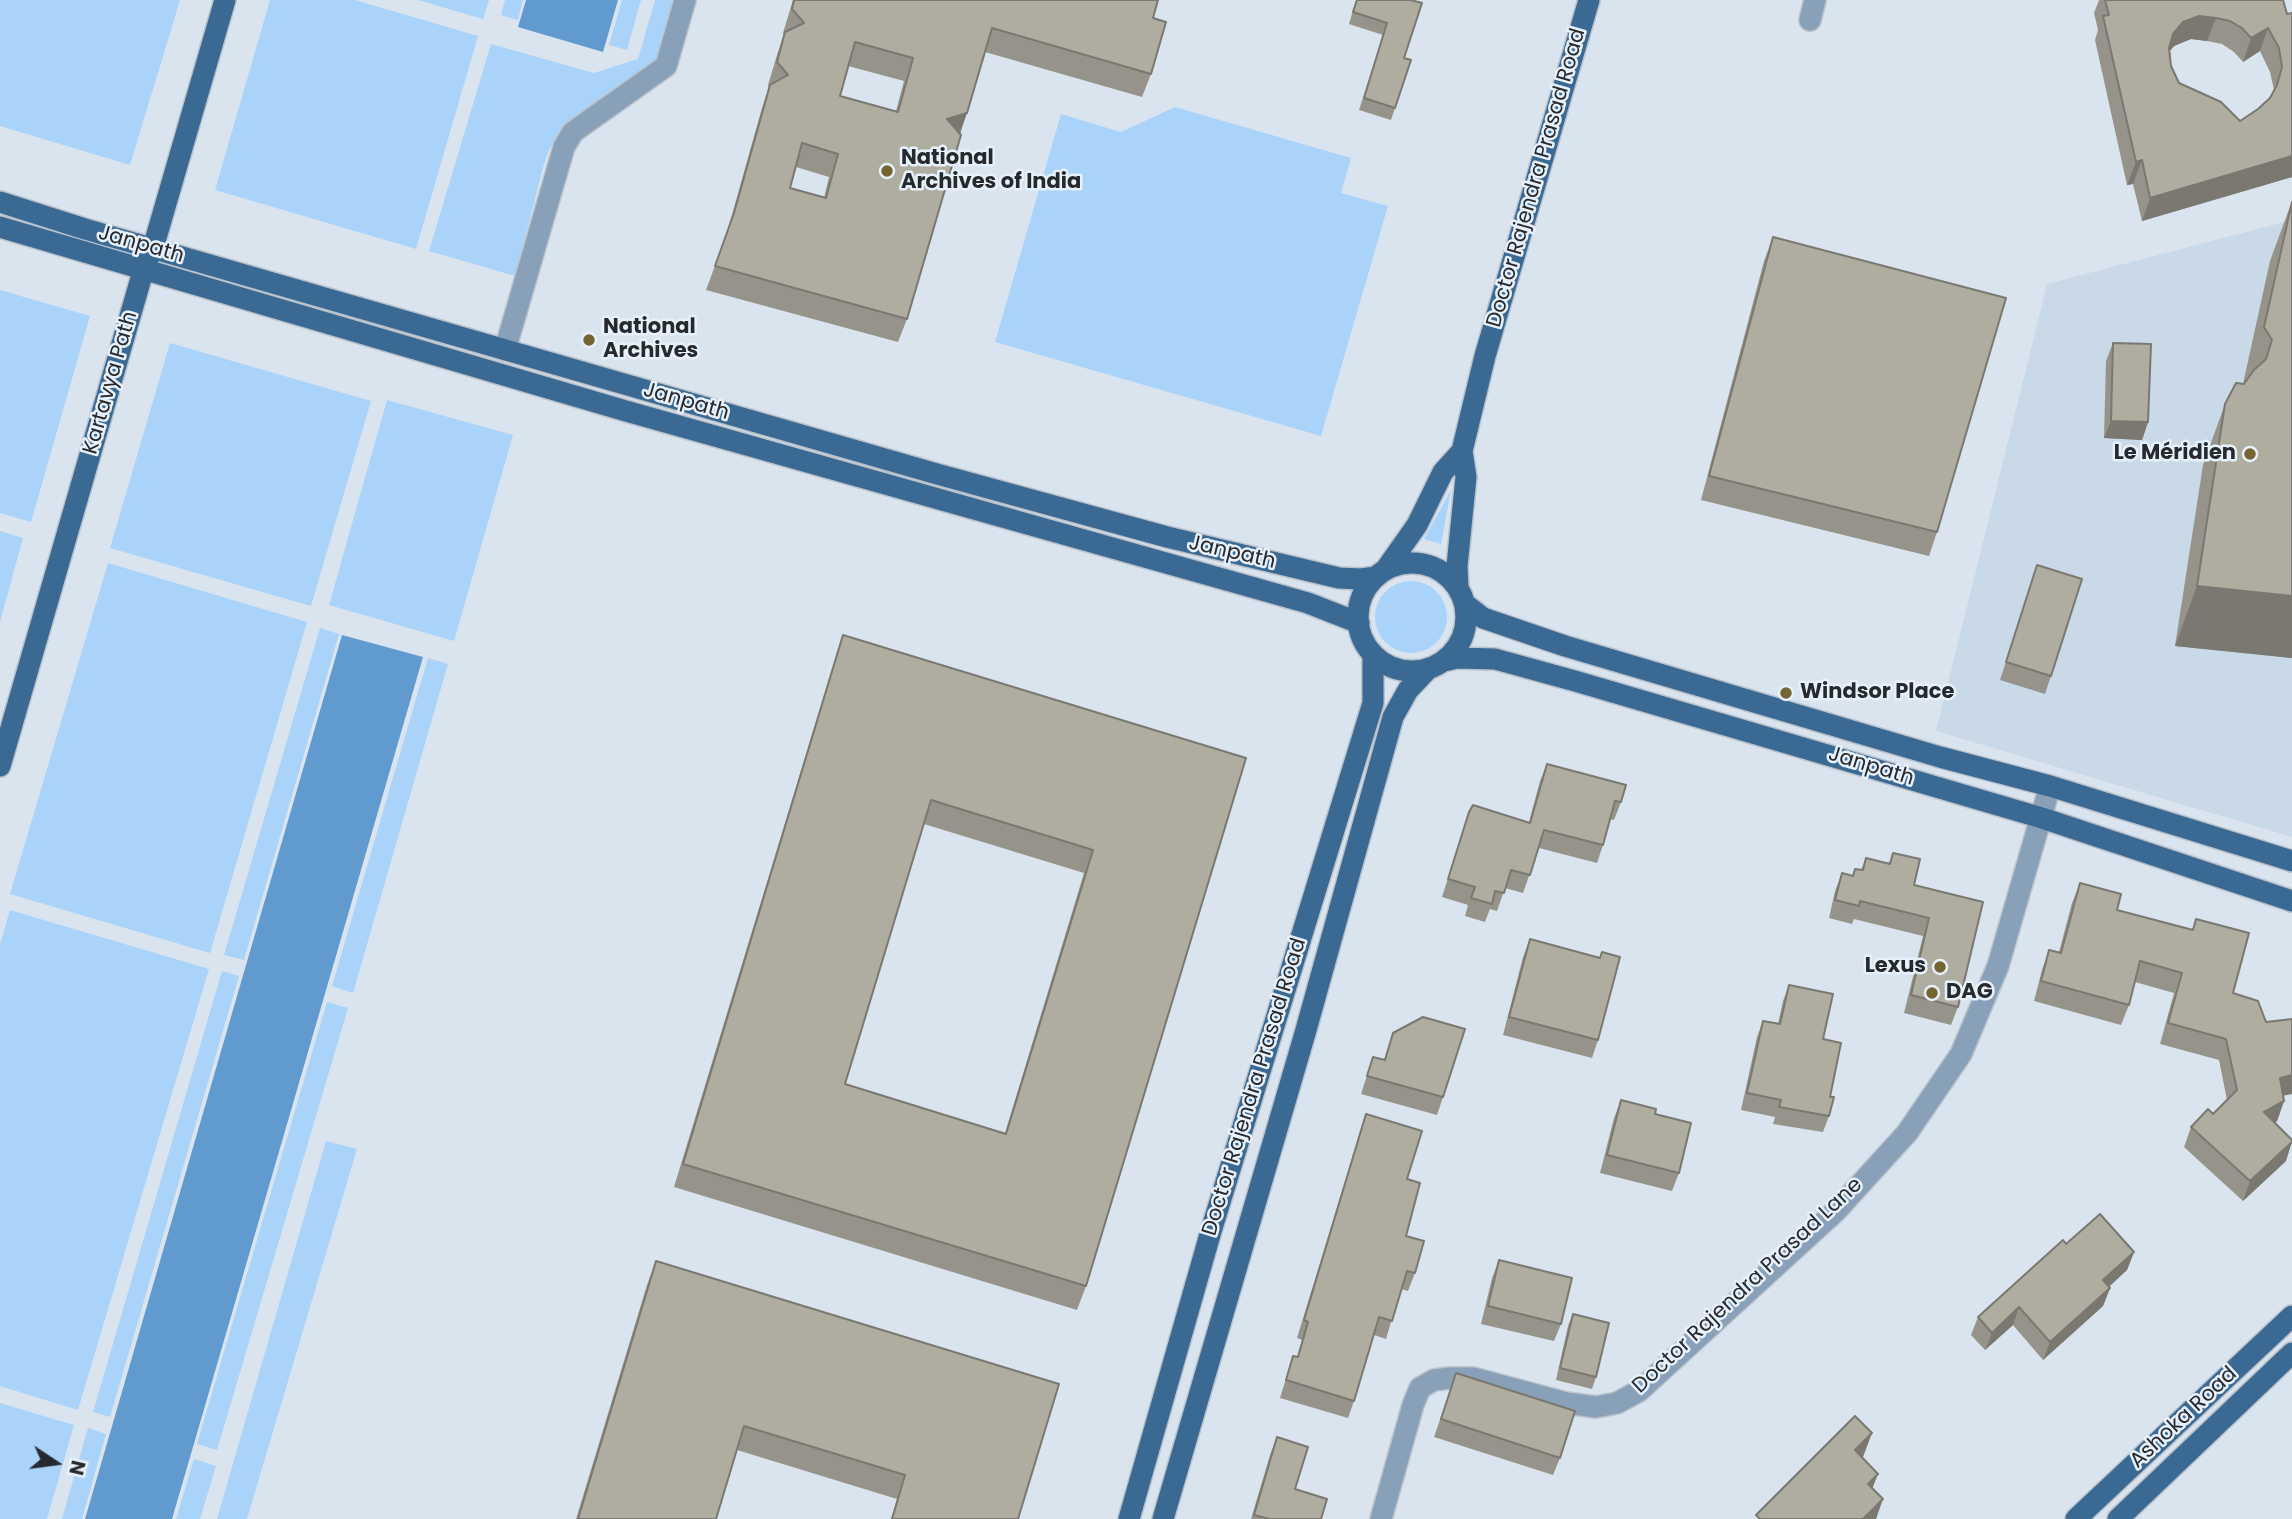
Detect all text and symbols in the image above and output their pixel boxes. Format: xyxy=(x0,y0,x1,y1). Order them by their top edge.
street label: Doctor Rajendra Prasad Road xyxy=(1482,26,1592,330)
place label: National Archives of India xyxy=(901,146,1081,196)
marker: National Archives of India xyxy=(879,163,895,179)
street label: Janpath xyxy=(95,221,187,269)
street label: Kartavya Path xyxy=(79,309,143,457)
place label: National Archives xyxy=(603,315,698,365)
marker: National Archives xyxy=(581,332,597,348)
street label: Janpath xyxy=(640,378,732,426)
place label: Le Méridien xyxy=(2114,441,2236,467)
marker: Le Méridien xyxy=(2242,446,2258,462)
street label: Janpath xyxy=(1186,531,1278,575)
place label: Windsor Place xyxy=(1800,680,1954,706)
marker: Windsor Place xyxy=(1778,685,1794,701)
street label: Janpath xyxy=(1825,742,1917,792)
street label: Doctor Rajendra Prasad Road xyxy=(1198,935,1312,1239)
place label: Lexus xyxy=(1865,954,1926,980)
marker: Lexus xyxy=(1932,959,1948,975)
place label: DAG xyxy=(1946,980,1993,1006)
marker: DAG xyxy=(1924,985,1940,1001)
street label: Doctor Rajendra Prasad Lane xyxy=(1628,1173,1868,1399)
street label: Ashoka Road xyxy=(2125,1362,2243,1474)
north arrow xyxy=(21,1428,91,1498)
text: N xyxy=(62,1458,92,1478)

